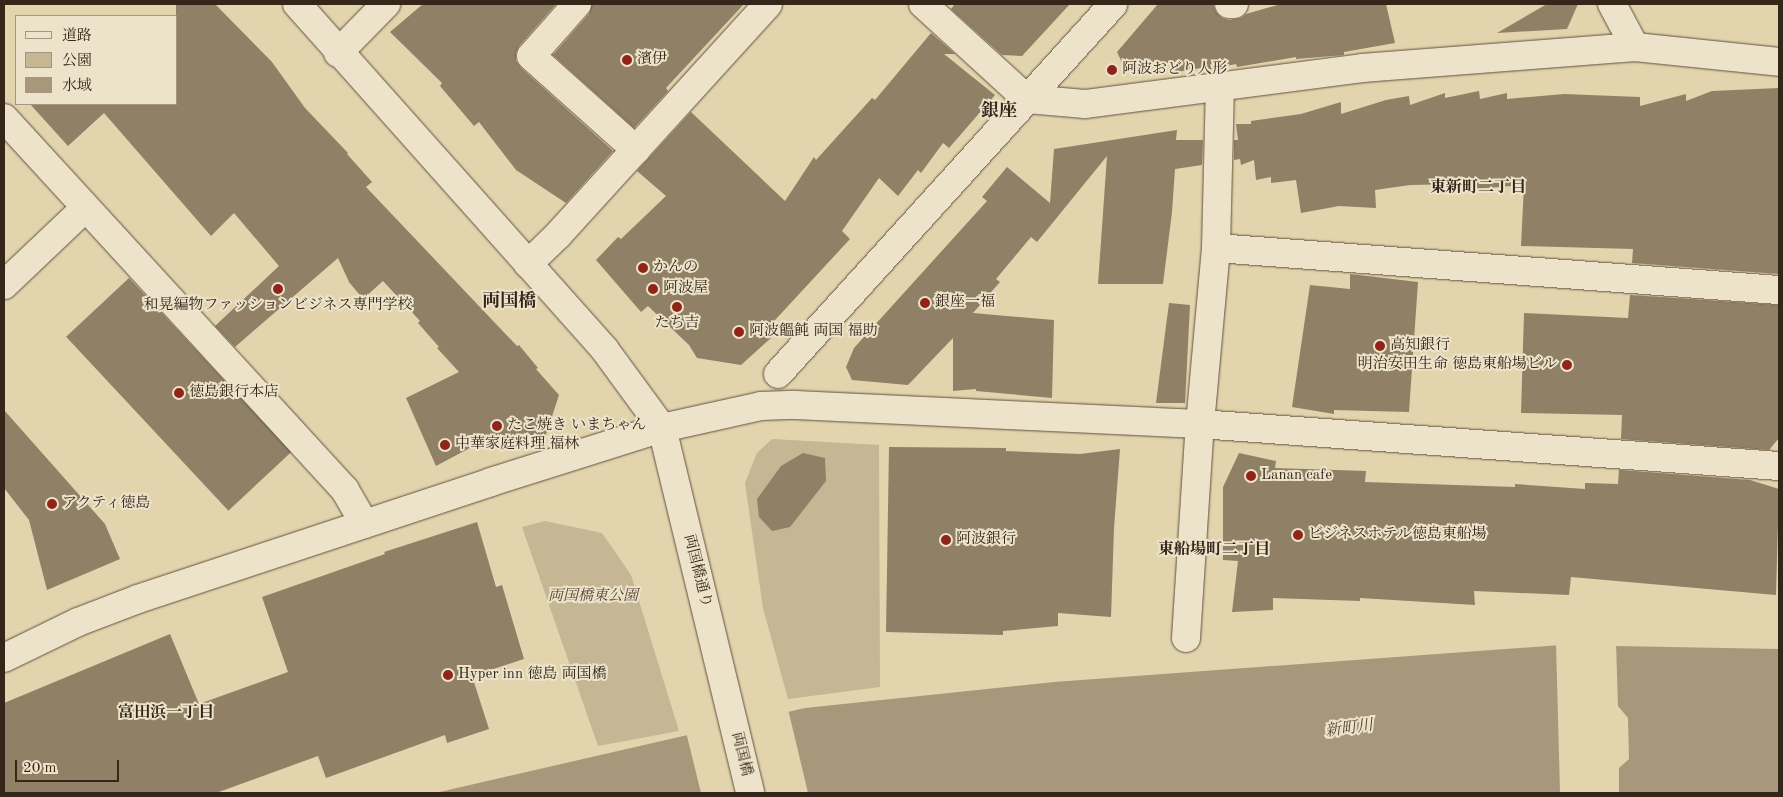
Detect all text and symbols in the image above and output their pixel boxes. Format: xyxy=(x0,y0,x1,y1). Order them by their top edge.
legend xyxy=(15,15,178,105)
text: 道路 xyxy=(62,29,92,44)
place label: 濱伊 xyxy=(637,51,667,69)
text: 公園 xyxy=(62,54,92,69)
marker: 濱伊 xyxy=(621,54,633,66)
place label: 阿波おどり人形 xyxy=(1122,61,1227,79)
marker: 阿波おどり人形 xyxy=(1106,64,1118,76)
text: 水域 xyxy=(62,79,92,94)
district label: 銀座 xyxy=(981,100,1017,122)
district label: 東新町二丁目 xyxy=(1430,178,1526,198)
place label: かんの xyxy=(653,259,698,277)
marker: かんの xyxy=(637,262,649,274)
place label: 阿波屋 xyxy=(663,280,708,298)
marker: 和晃編物ファッションビジネス専門学校 xyxy=(272,283,284,295)
marker: 阿波屋 xyxy=(647,283,659,295)
district label: 両国橋 xyxy=(482,290,536,312)
place label: 銀座一福 xyxy=(935,294,995,312)
place label: 和晃編物ファッションビジネス専門学校 xyxy=(143,297,413,315)
marker: 銀座一福 xyxy=(919,297,931,309)
marker: たち吉 xyxy=(671,301,683,313)
place label: たち吉 xyxy=(655,315,699,333)
place label: 阿波饂飩 両国 福助 xyxy=(749,323,877,341)
marker: 阿波饂飩 両国 福助 xyxy=(733,326,745,338)
place label: 高知銀行 xyxy=(1390,337,1450,355)
marker: 高知銀行 xyxy=(1374,340,1386,352)
place label: 明治安田生命 徳島東船場ビル xyxy=(1358,356,1557,374)
marker: 明治安田生命 徳島東船場ビル xyxy=(1561,359,1573,371)
place label: 徳島銀行本店 xyxy=(189,384,279,402)
marker: 徳島銀行本店 xyxy=(173,387,185,399)
place label: たこ焼き いまちゃん xyxy=(507,417,646,435)
marker: たこ焼き いまちゃん xyxy=(491,420,503,432)
place label: 中華家庭料理 福林 xyxy=(455,436,579,454)
marker: 中華家庭料理 福林 xyxy=(439,439,451,451)
place label: Lanan cafe xyxy=(1261,467,1332,485)
marker: Lanan cafe xyxy=(1245,470,1257,482)
place label: アクティ徳島 xyxy=(62,495,152,513)
marker: アクティ徳島 xyxy=(46,498,58,510)
place label: ビジネスホテル徳島東船場 xyxy=(1308,526,1488,544)
marker: ビジネスホテル徳島東船場 xyxy=(1292,529,1304,541)
place label: 阿波銀行 xyxy=(956,531,1016,549)
street label: 両国橋通り xyxy=(679,532,715,610)
marker: 阿波銀行 xyxy=(940,534,952,546)
district label: 東船場町二丁目 xyxy=(1158,540,1270,560)
park label: 両国橋東公園 xyxy=(548,588,638,606)
place label: Hyper inn 徳島 両国橋 xyxy=(458,666,606,684)
marker: Hyper inn 徳島 両国橋 xyxy=(442,669,454,681)
district label: 富田浜一丁目 xyxy=(118,703,214,723)
water label: 新町川 xyxy=(1324,716,1374,742)
street label: 両国橋 xyxy=(727,730,755,778)
scale bar xyxy=(18,750,121,782)
text: 20 m xyxy=(23,761,57,776)

